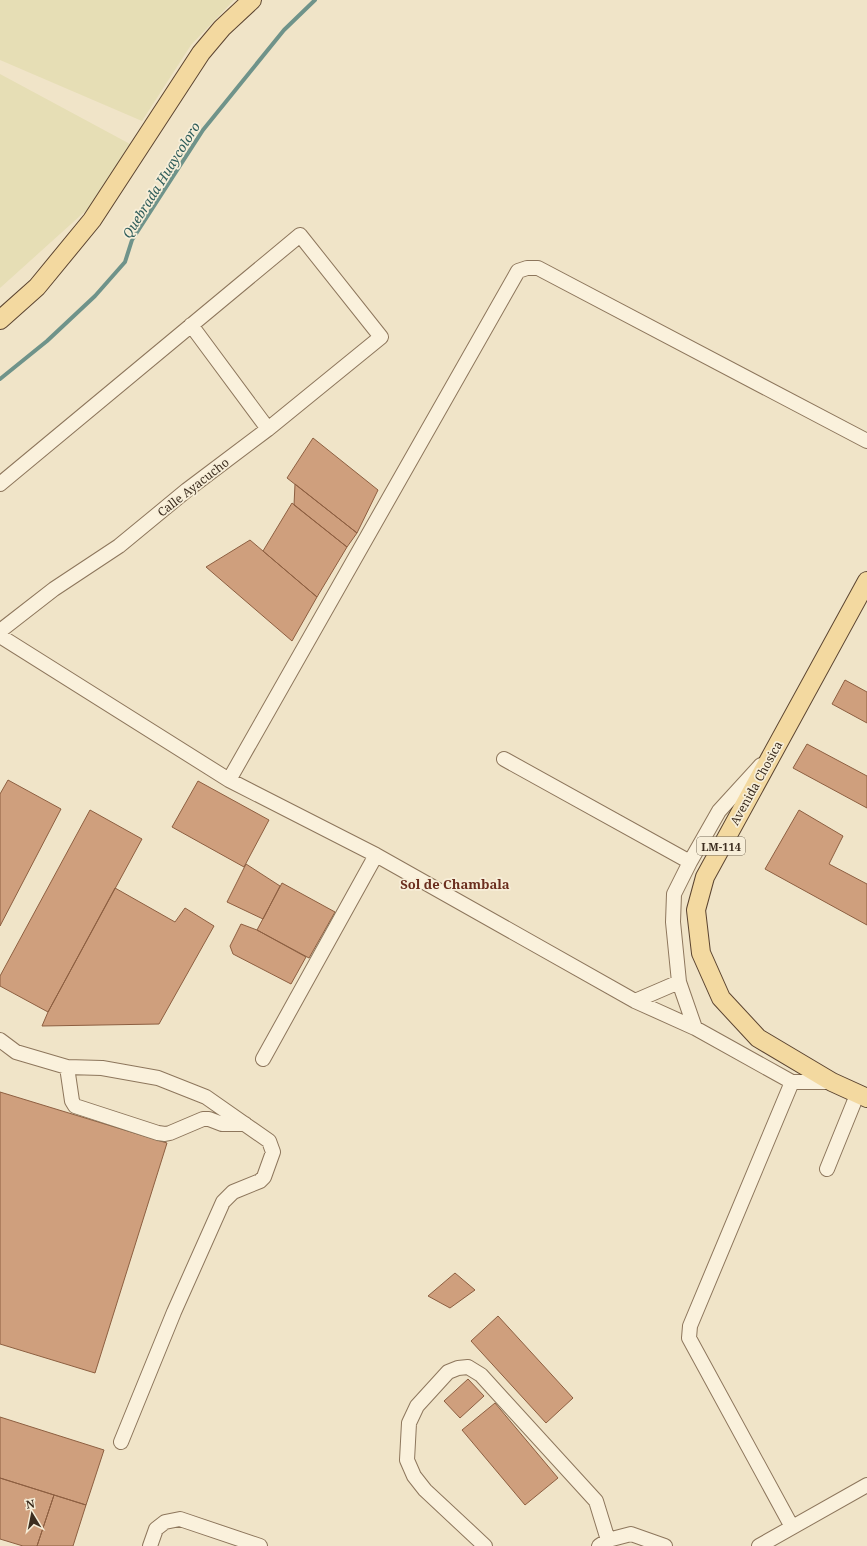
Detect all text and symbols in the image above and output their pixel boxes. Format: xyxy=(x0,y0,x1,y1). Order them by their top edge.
water label: Quebrada Huaycoloro xyxy=(118,119,204,241)
street label: Calle Ayacucho xyxy=(154,454,232,520)
street label: Avenida Chosica xyxy=(726,738,786,828)
road number: LM-114 xyxy=(697,837,745,855)
district label: Sol de Chambala xyxy=(400,875,510,893)
north arrow xyxy=(12,1494,52,1534)
text: N xyxy=(25,1495,36,1512)

